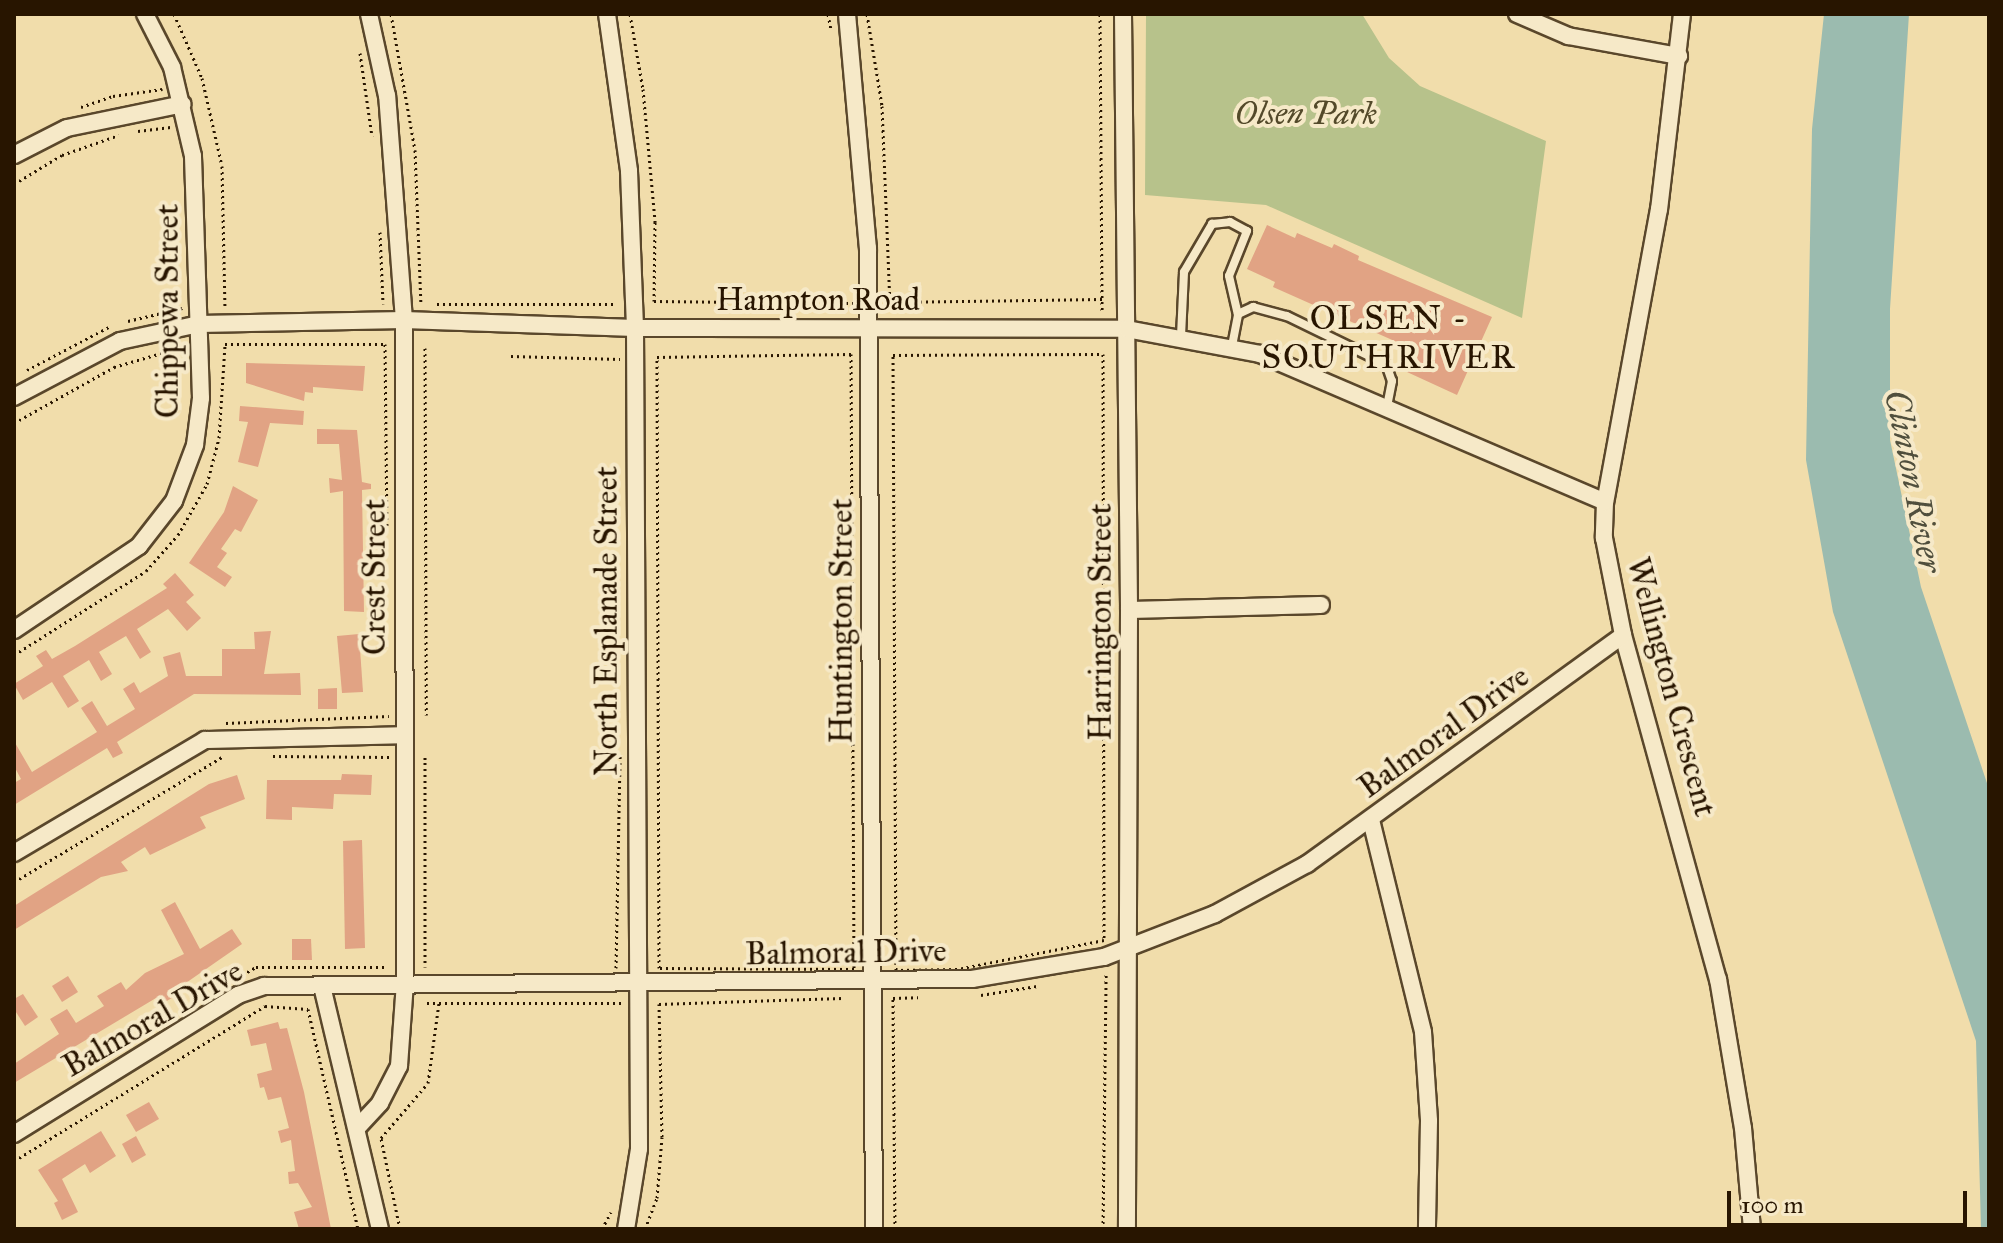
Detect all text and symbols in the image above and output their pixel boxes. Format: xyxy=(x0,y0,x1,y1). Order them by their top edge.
park label: Olsen Park xyxy=(1235,95,1377,133)
street label: Chippewa Street xyxy=(149,204,187,418)
street label: Hampton Road xyxy=(716,281,920,319)
district label: OLSEN - SOUTHRIVER xyxy=(1261,297,1517,376)
water label: Clinton River xyxy=(1876,386,1952,576)
street label: North Esplanade Street xyxy=(588,466,626,776)
street label: Huntington Street xyxy=(823,498,861,744)
street label: Crest Street xyxy=(356,499,394,655)
street label: Harrington Street xyxy=(1082,503,1120,741)
street label: Wellington Crescent xyxy=(1618,553,1724,821)
street label: Balmoral Drive xyxy=(1351,657,1537,807)
street label: Balmoral Drive xyxy=(745,932,947,974)
street label: Balmoral Drive xyxy=(56,952,250,1086)
scale bar xyxy=(1731,1175,1971,1225)
text: 100 m xyxy=(1741,1190,1804,1220)

